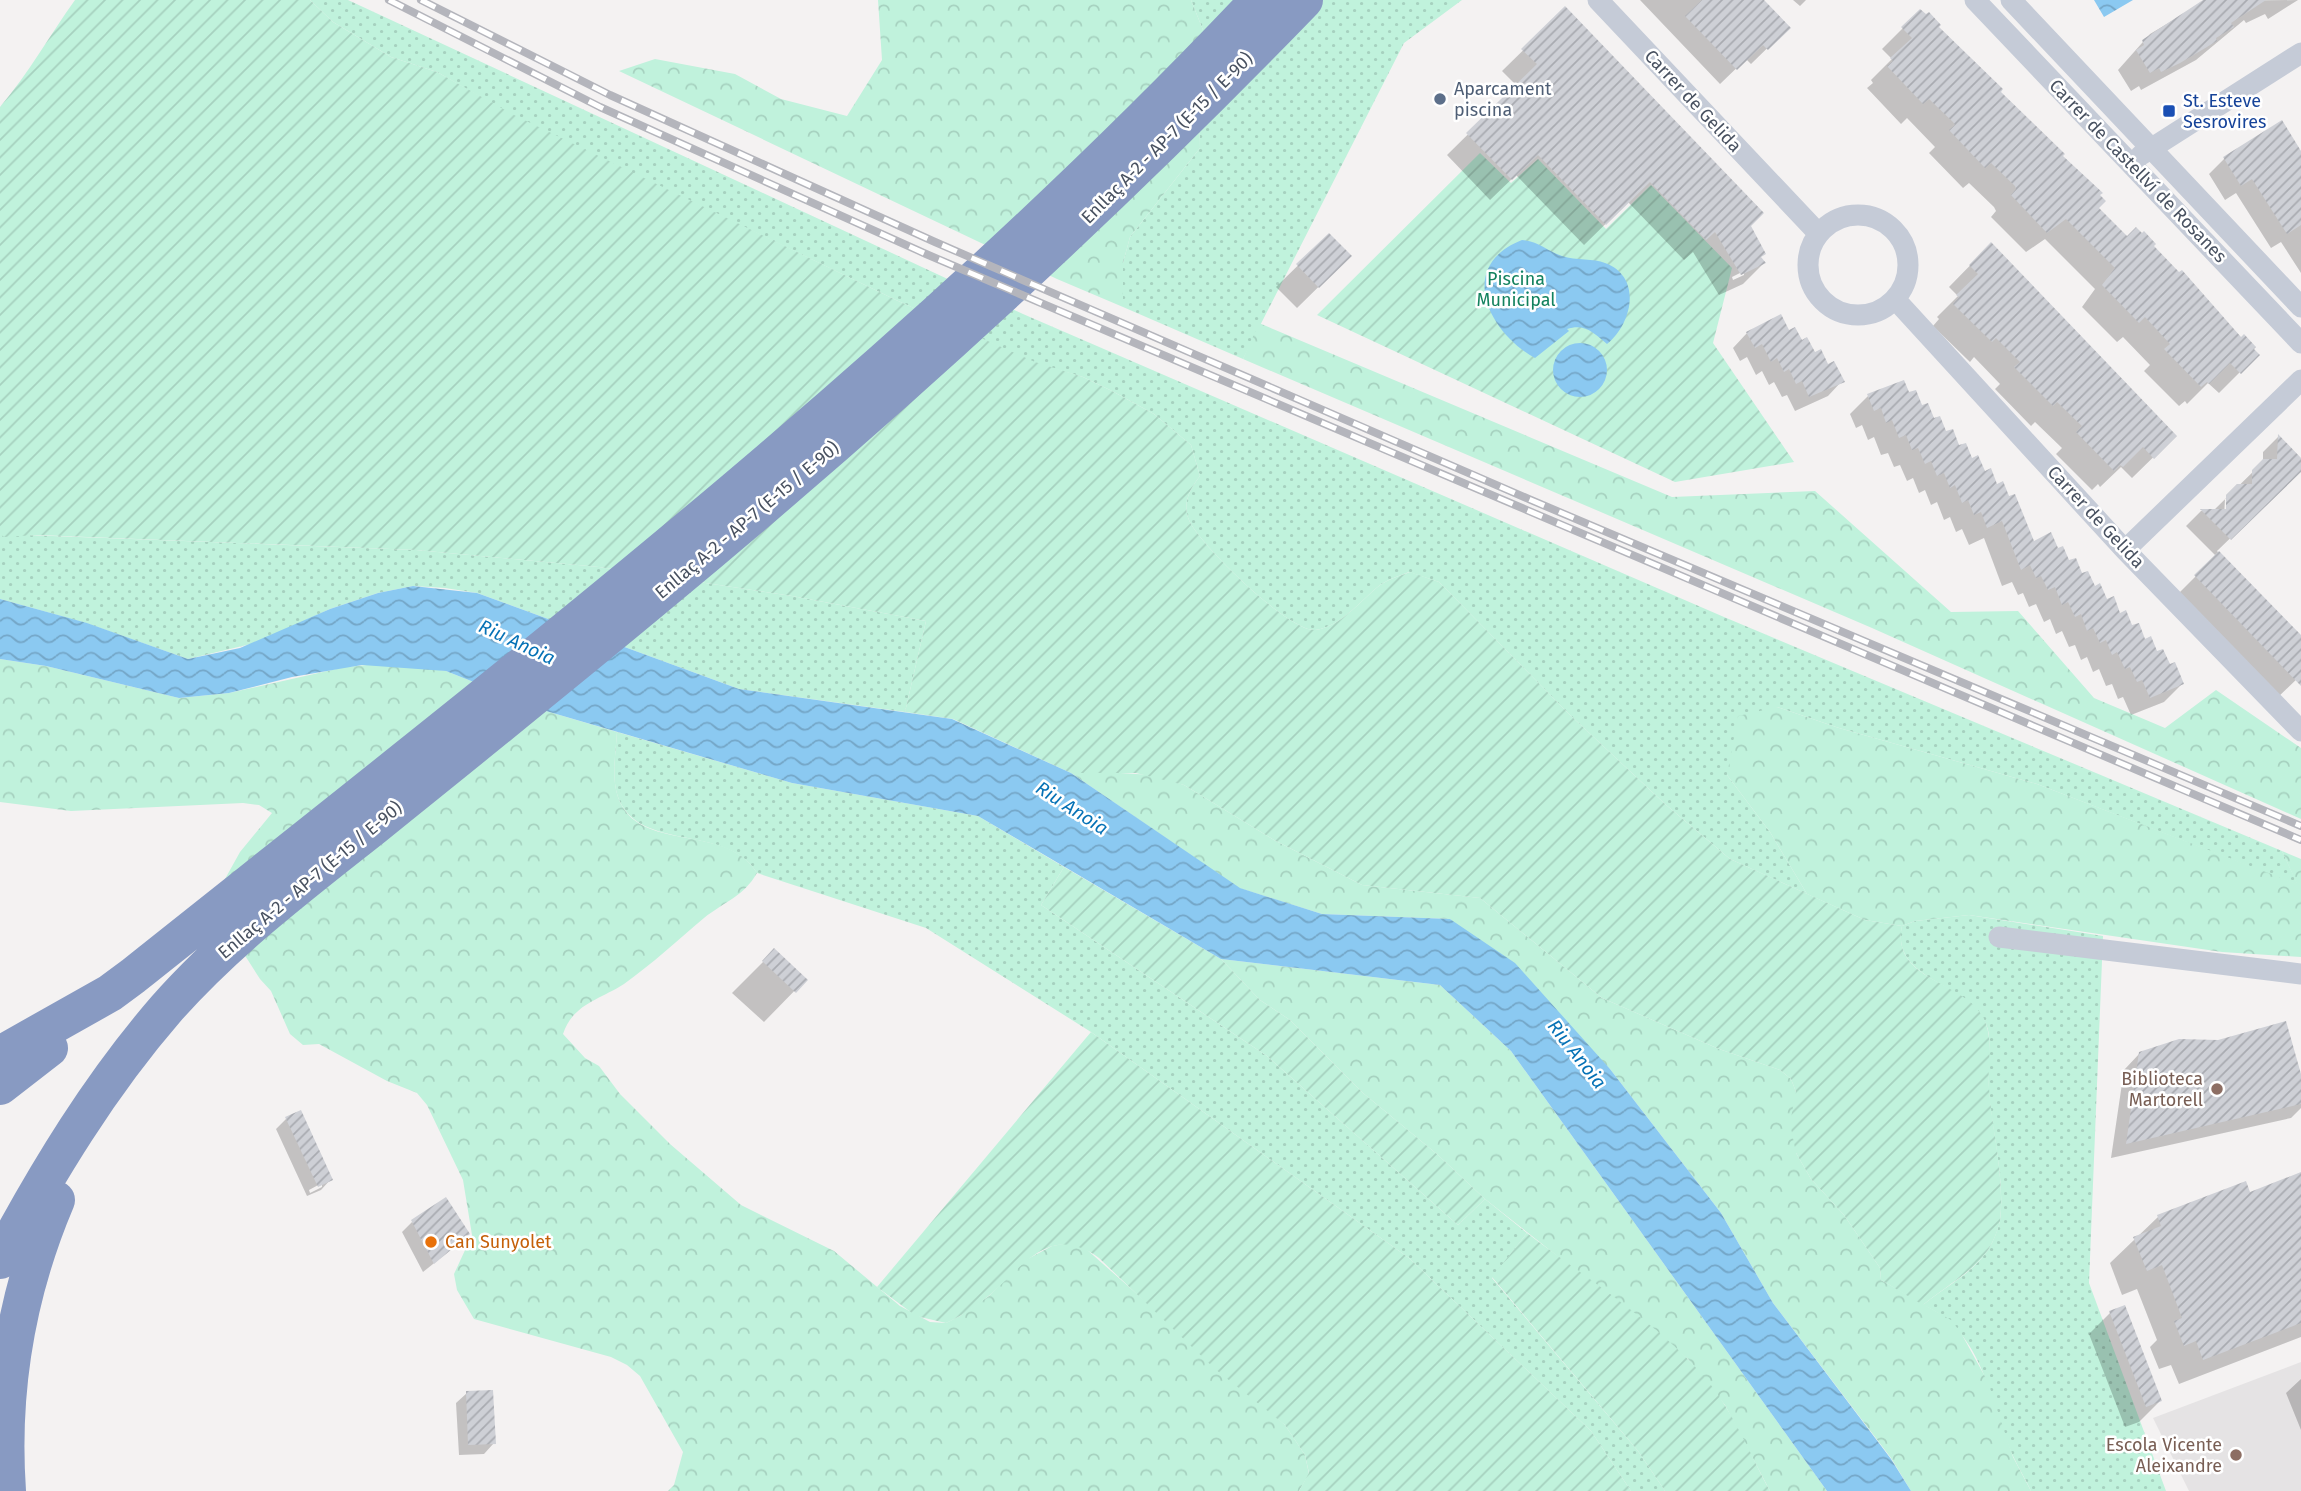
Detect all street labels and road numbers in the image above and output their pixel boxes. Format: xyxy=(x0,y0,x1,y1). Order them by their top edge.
street label: Carrer de Gelida xyxy=(1640,45,1746,157)
street label: Enllaç A-2 - AP-7 (E-15 / E-90) xyxy=(1077,48,1257,228)
street label: Carrer de Castellví de Rosanes xyxy=(2045,75,2231,267)
street label: Enllaç A-2 - AP-7 (E-15 / E-90) xyxy=(650,436,844,603)
street label: Carrer de Gelida xyxy=(2043,461,2149,573)
street label: Enllaç A-2 - AP-7 (E-15 / E-90) xyxy=(213,796,407,963)

